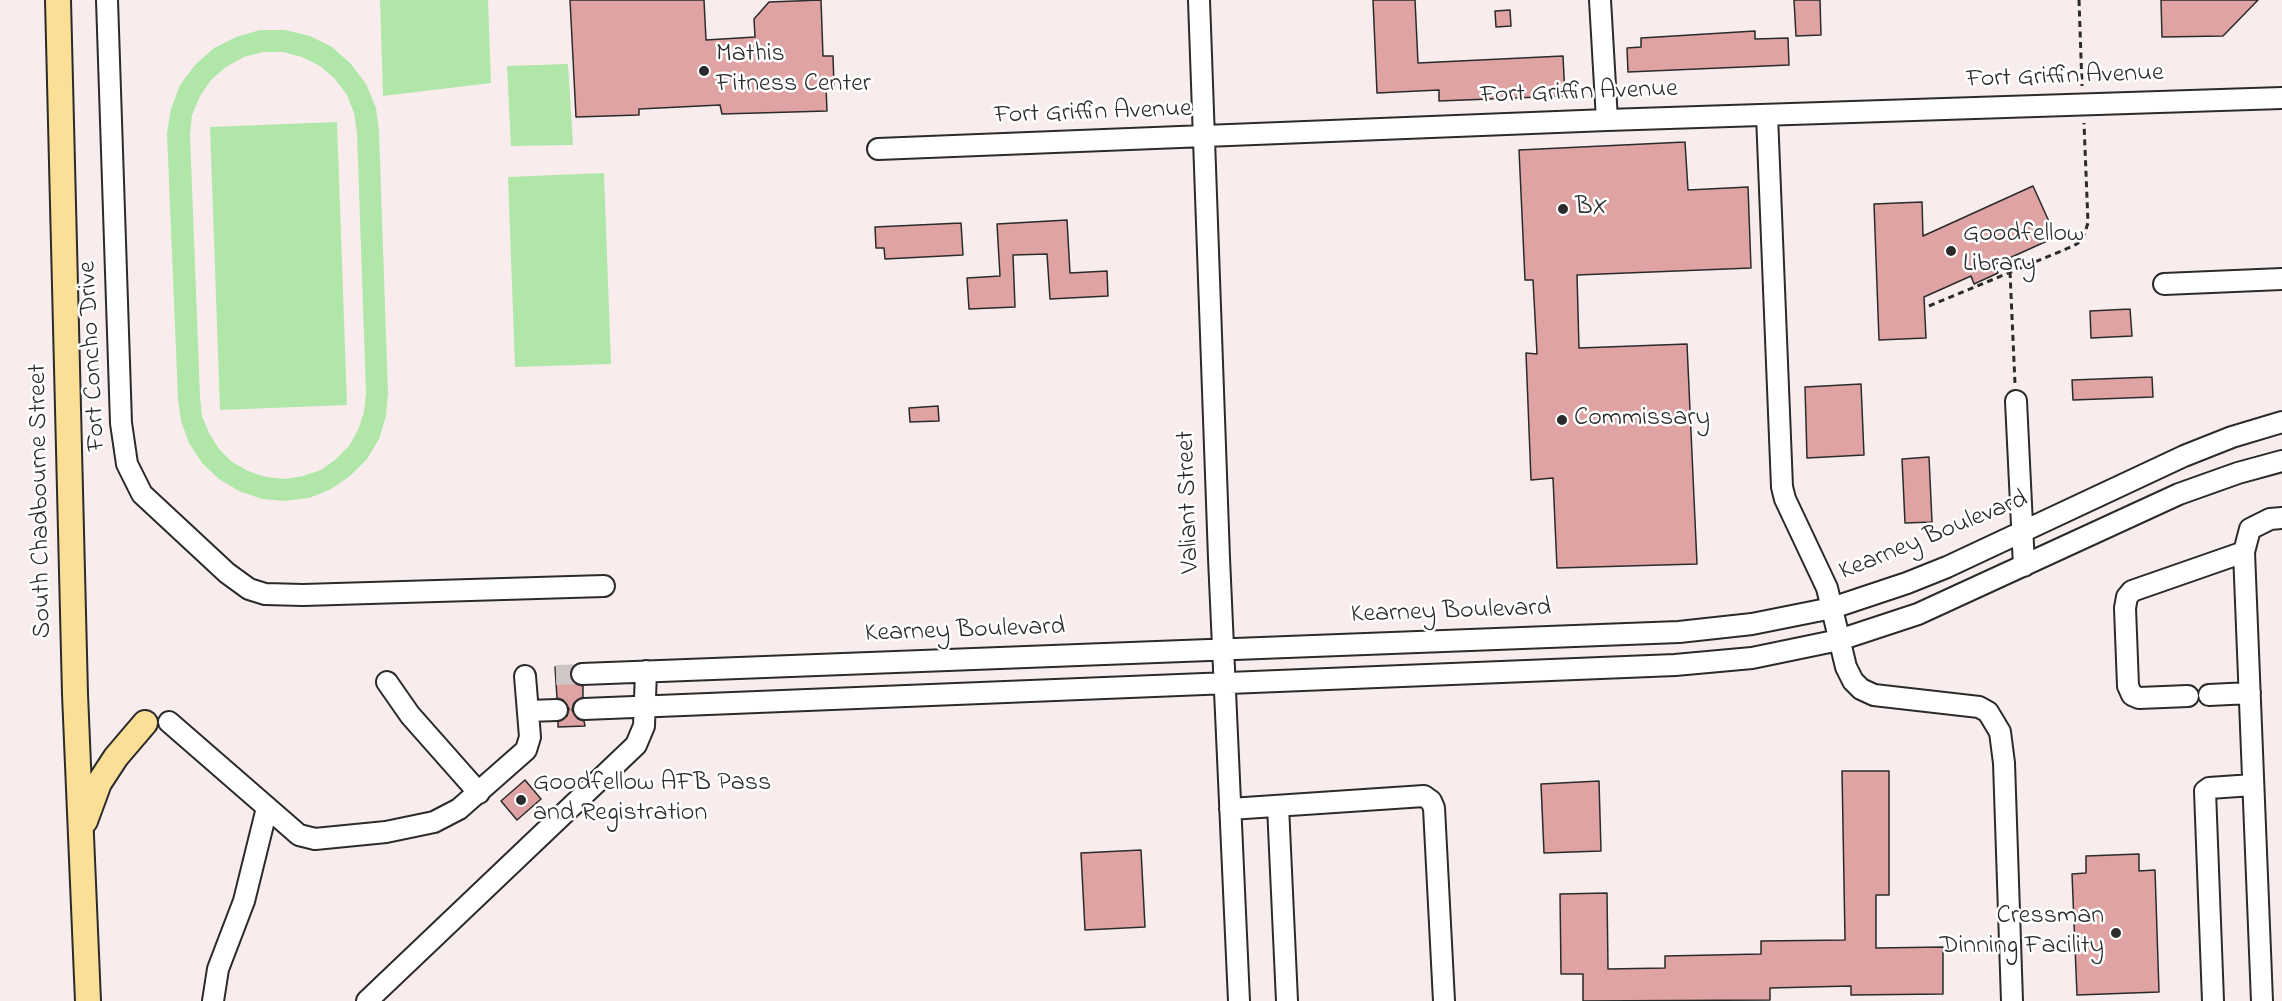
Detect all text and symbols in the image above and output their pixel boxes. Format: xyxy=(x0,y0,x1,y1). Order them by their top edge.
place label: Mathis Fitness Center xyxy=(716,40,871,101)
street label: Fort Griffin Avenue xyxy=(1966,59,2164,97)
marker: Mathis Fitness Center xyxy=(697,64,711,78)
street label: Fort Griffin Avenue xyxy=(1480,75,1678,113)
street label: Fort Griffin Avenue xyxy=(994,95,1192,133)
place label: BX xyxy=(1575,193,1607,225)
marker: BX xyxy=(1556,202,1570,216)
place label: Goodfellow Library xyxy=(1963,220,2084,282)
marker: Goodfellow Library xyxy=(1944,244,1958,258)
street label: Fort Concho Drive xyxy=(73,260,115,452)
street label: South Chadbourne Street xyxy=(24,364,60,638)
place label: Commissary xyxy=(1574,404,1710,436)
marker: Commissary xyxy=(1555,413,1569,427)
street label: Valiant Street xyxy=(1172,430,1208,574)
street label: Kearney Boulevard xyxy=(1835,485,2033,589)
street label: Kearney Boulevard xyxy=(1350,594,1552,632)
street label: Kearney Boulevard xyxy=(864,613,1066,651)
place label: Goodfellow AFB Pass and Registration xyxy=(533,769,771,831)
marker: Goodfellow AFB Pass and Registration xyxy=(514,793,528,807)
place label: Cressman Dinning Facility xyxy=(1940,902,2104,964)
marker: Cressman Dinning Facility xyxy=(2109,926,2123,940)

